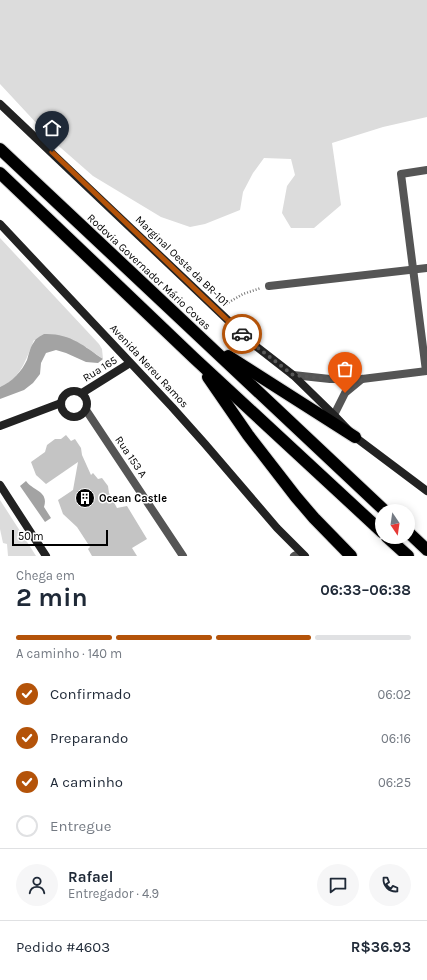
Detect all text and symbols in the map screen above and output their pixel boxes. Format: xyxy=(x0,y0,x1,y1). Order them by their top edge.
pin xyxy=(35,111,69,152)
icon: home xyxy=(41,117,63,139)
street label: Rodovia Governador Mário Covas xyxy=(85,211,214,333)
street label: Marginal Oeste da BR-101 xyxy=(133,213,231,309)
courier xyxy=(222,314,262,354)
street label: Avenida Nereu Ramos xyxy=(107,322,191,411)
icon: car xyxy=(231,323,253,345)
pin xyxy=(328,352,362,393)
street label: Rua 165 xyxy=(80,353,120,385)
icon: bag xyxy=(334,358,356,380)
street label: Rua 153 A xyxy=(112,434,150,481)
building icon: Ocean Castle xyxy=(74,487,96,509)
place label: Ocean Castle xyxy=(99,492,167,505)
north arrow xyxy=(375,504,415,544)
map controls xyxy=(375,504,415,544)
scale bar xyxy=(12,528,108,547)
text: 50 m xyxy=(18,530,44,543)
text: Chega em xyxy=(16,568,75,583)
text: 06:33–06:38 xyxy=(320,581,411,599)
text: 2 min xyxy=(16,582,88,613)
text: A caminho · 140 m xyxy=(16,646,122,661)
icon: check xyxy=(16,683,38,705)
text: Confirmado xyxy=(50,685,131,703)
text: 06:02 xyxy=(378,687,411,702)
icon: check xyxy=(16,727,38,749)
text: Preparando xyxy=(50,729,128,747)
text: 06:16 xyxy=(381,731,411,746)
icon: check xyxy=(16,771,38,793)
text: A caminho xyxy=(50,773,123,791)
text: 06:25 xyxy=(378,775,411,790)
text: Entregue xyxy=(50,817,112,835)
button: person xyxy=(16,864,58,906)
button: chat xyxy=(317,864,359,906)
button: phone xyxy=(369,864,411,906)
text: Rafael xyxy=(68,868,113,886)
text: Entregador · 4.9 xyxy=(68,886,159,901)
text: Pedido #4603 xyxy=(16,938,110,956)
text: R$36.93 xyxy=(351,938,411,956)

